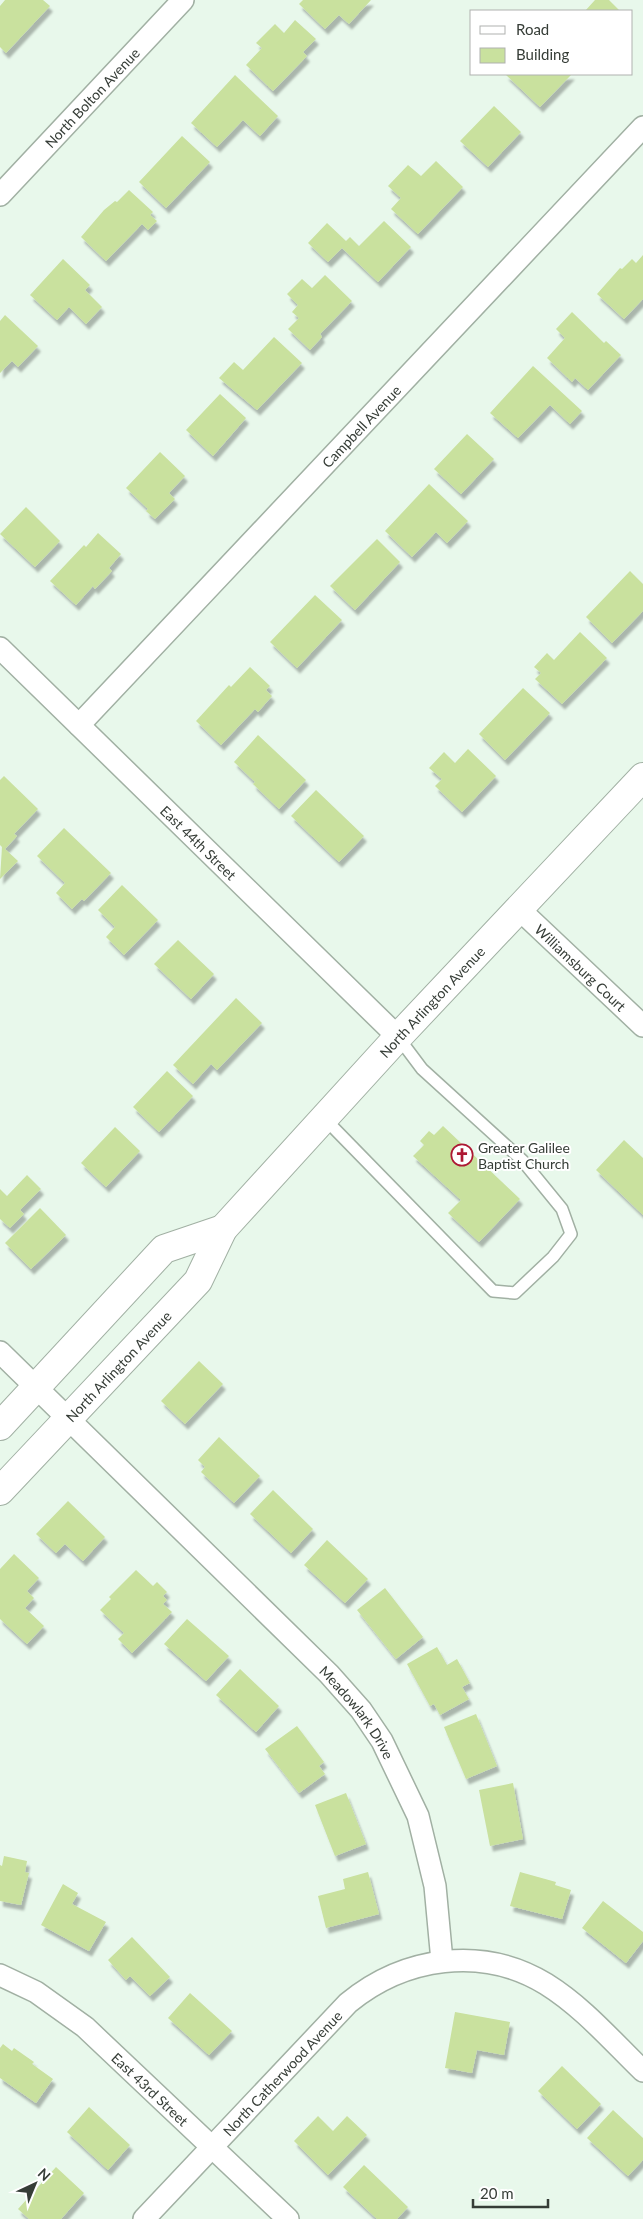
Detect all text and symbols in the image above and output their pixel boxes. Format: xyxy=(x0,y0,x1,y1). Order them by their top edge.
legend xyxy=(470,10,633,75)
text: Road xyxy=(516,20,549,38)
street label: North Bolton Avenue xyxy=(41,44,143,151)
text: Building xyxy=(516,45,569,63)
street label: Campbell Avenue xyxy=(318,381,404,471)
street label: East 44th Street xyxy=(157,802,240,883)
street label: Williamsburg Court xyxy=(532,920,630,1014)
street label: North Arlington Avenue xyxy=(375,942,488,1061)
place label: Greater Galilee Baptist Church xyxy=(478,1139,570,1172)
church icon: Greater Galilee Baptist Church xyxy=(450,1143,474,1167)
street label: North Arlington Avenue xyxy=(62,1307,174,1425)
street label: Meadowlark Drive xyxy=(317,1662,398,1762)
street label: North Catherwood Avenue xyxy=(219,2007,345,2139)
street label: East 43rd Street xyxy=(109,2049,192,2129)
north arrow xyxy=(10,2159,60,2209)
text: N xyxy=(35,2164,54,2184)
scale bar xyxy=(473,2176,548,2208)
text: 20 m xyxy=(480,2184,514,2202)

